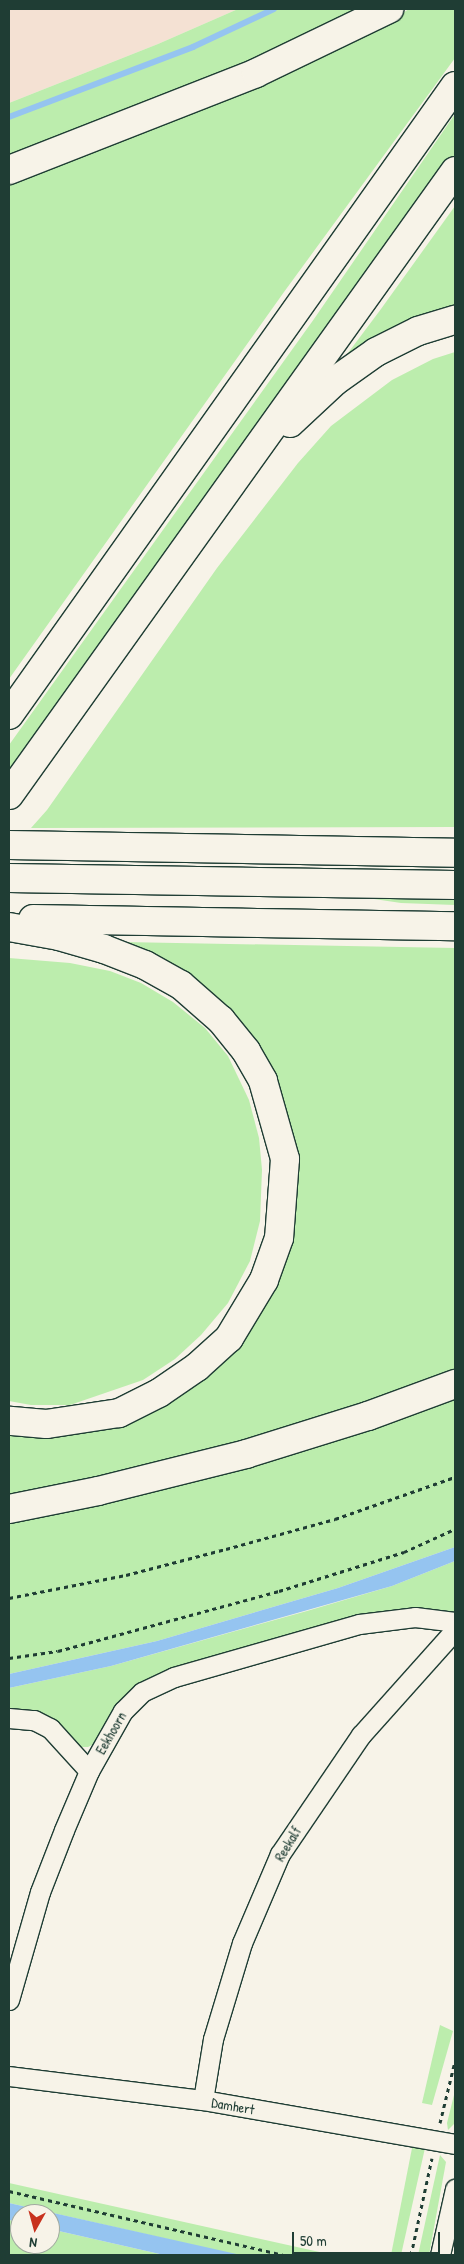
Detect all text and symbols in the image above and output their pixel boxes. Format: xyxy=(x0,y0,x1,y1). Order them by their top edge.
street label: Eekhoorn xyxy=(92,1709,130,1757)
street label: Reekalf xyxy=(271,1824,305,1864)
street label: Damhert xyxy=(210,2094,256,2118)
north arrow xyxy=(10,2204,60,2254)
scale bar xyxy=(294,2222,442,2254)
text: 50 m xyxy=(300,2230,327,2251)
text: N xyxy=(28,2234,38,2253)

